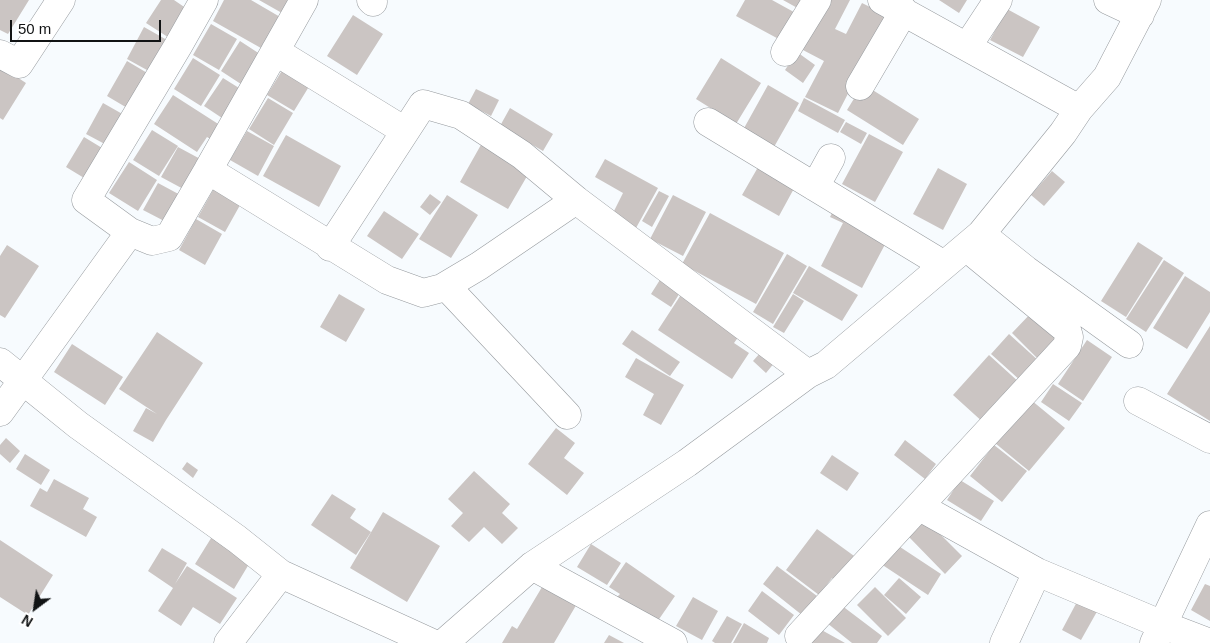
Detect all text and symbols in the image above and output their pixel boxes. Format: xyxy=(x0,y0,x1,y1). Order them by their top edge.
scale bar xyxy=(12,10,164,42)
text: 50 m xyxy=(18,20,51,37)
north arrow xyxy=(10,583,60,633)
text: N xyxy=(19,611,36,630)

